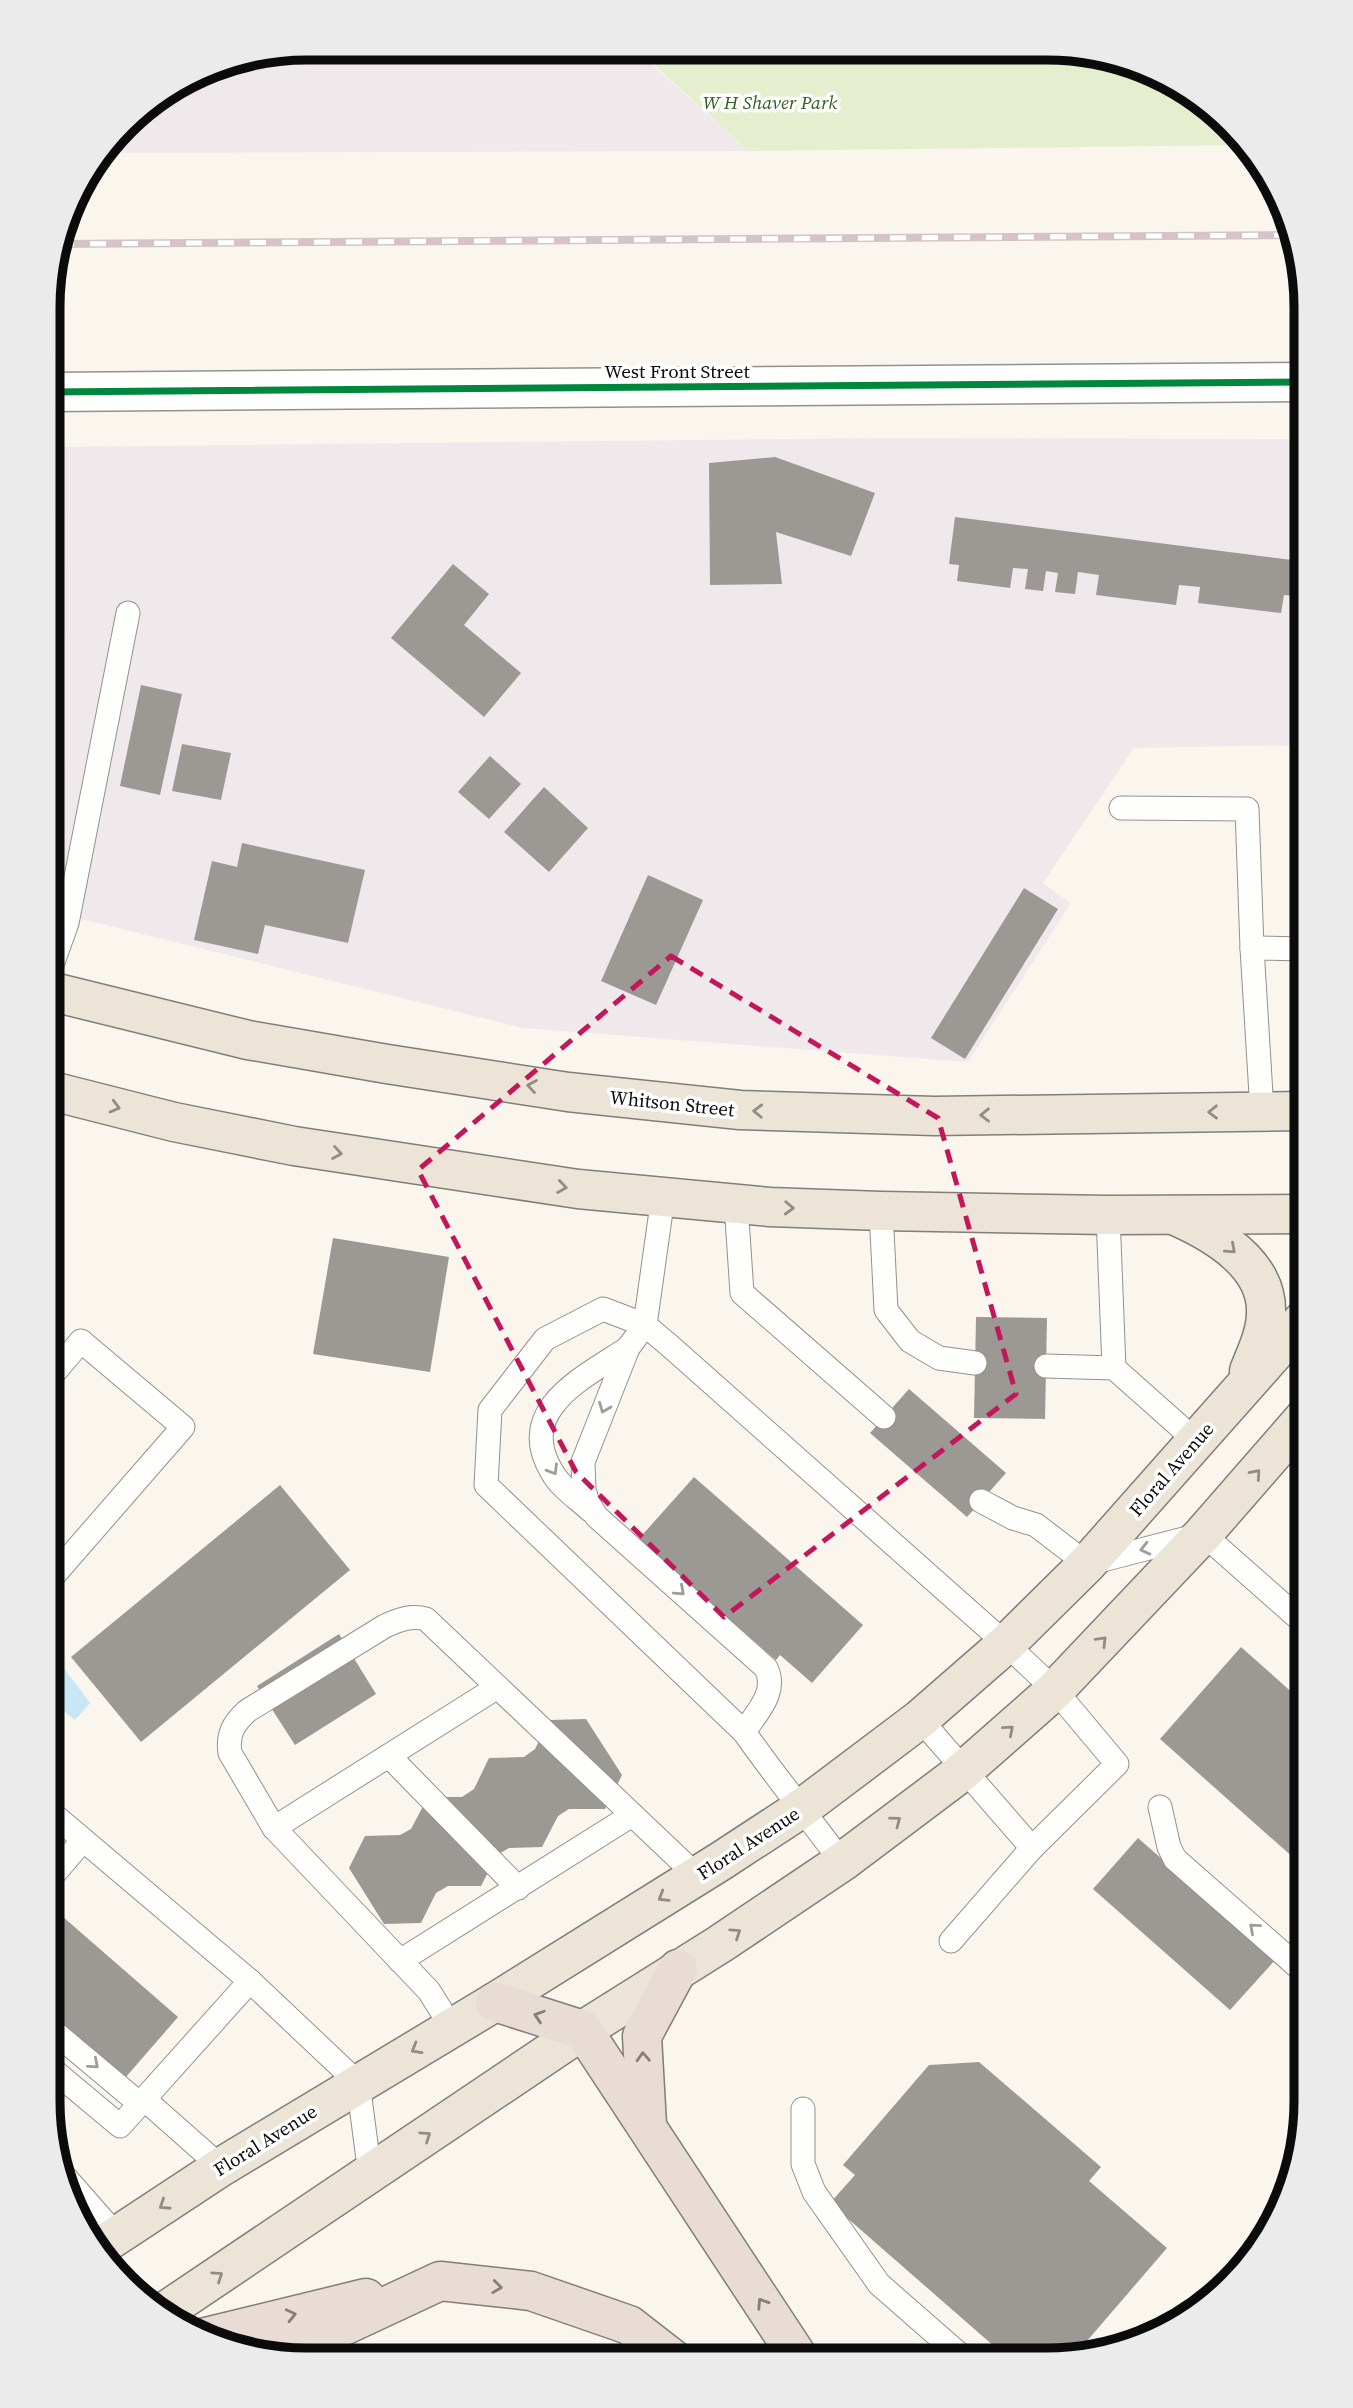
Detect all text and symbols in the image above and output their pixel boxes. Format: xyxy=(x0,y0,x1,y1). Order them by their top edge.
park label: W H Shaver Park xyxy=(703,89,837,115)
street label: West Front Street xyxy=(604,358,751,384)
one-way arrow xyxy=(526,1079,538,1094)
street label: Whitson Street xyxy=(608,1084,736,1123)
one-way arrow xyxy=(108,1099,120,1113)
one-way arrow xyxy=(752,1103,763,1118)
one-way arrow xyxy=(1207,1104,1217,1120)
one-way arrow xyxy=(980,1108,991,1123)
one-way arrow xyxy=(331,1145,343,1160)
one-way arrow xyxy=(556,1179,568,1194)
one-way arrow xyxy=(783,1200,794,1215)
one-way arrow xyxy=(1223,1241,1236,1253)
one-way arrow xyxy=(598,1401,612,1413)
street label: Floral Avenue xyxy=(1123,1416,1219,1522)
one-way arrow xyxy=(545,1463,558,1476)
one-way arrow xyxy=(1248,1469,1260,1482)
one-way arrow xyxy=(1139,1541,1151,1555)
one-way arrow xyxy=(672,1583,685,1595)
one-way arrow xyxy=(1094,1636,1106,1649)
one-way arrow xyxy=(1001,1726,1014,1738)
street label: Floral Avenue xyxy=(692,1800,804,1886)
one-way arrow xyxy=(888,1816,901,1829)
one-way arrow xyxy=(658,1889,671,1902)
one-way arrow xyxy=(1249,1924,1262,1936)
one-way arrow xyxy=(729,1928,742,1941)
one-way arrow xyxy=(533,2010,546,2024)
one-way arrow xyxy=(410,2041,423,2054)
one-way arrow xyxy=(636,2051,651,2062)
one-way arrow xyxy=(86,2056,99,2068)
street label: Floral Avenue xyxy=(208,2098,322,2182)
one-way arrow xyxy=(419,2131,432,2144)
one-way arrow xyxy=(159,2196,172,2209)
one-way arrow xyxy=(210,2272,223,2284)
one-way arrow xyxy=(491,2280,503,2295)
one-way arrow xyxy=(758,2298,771,2311)
one-way arrow xyxy=(285,2309,297,2323)

